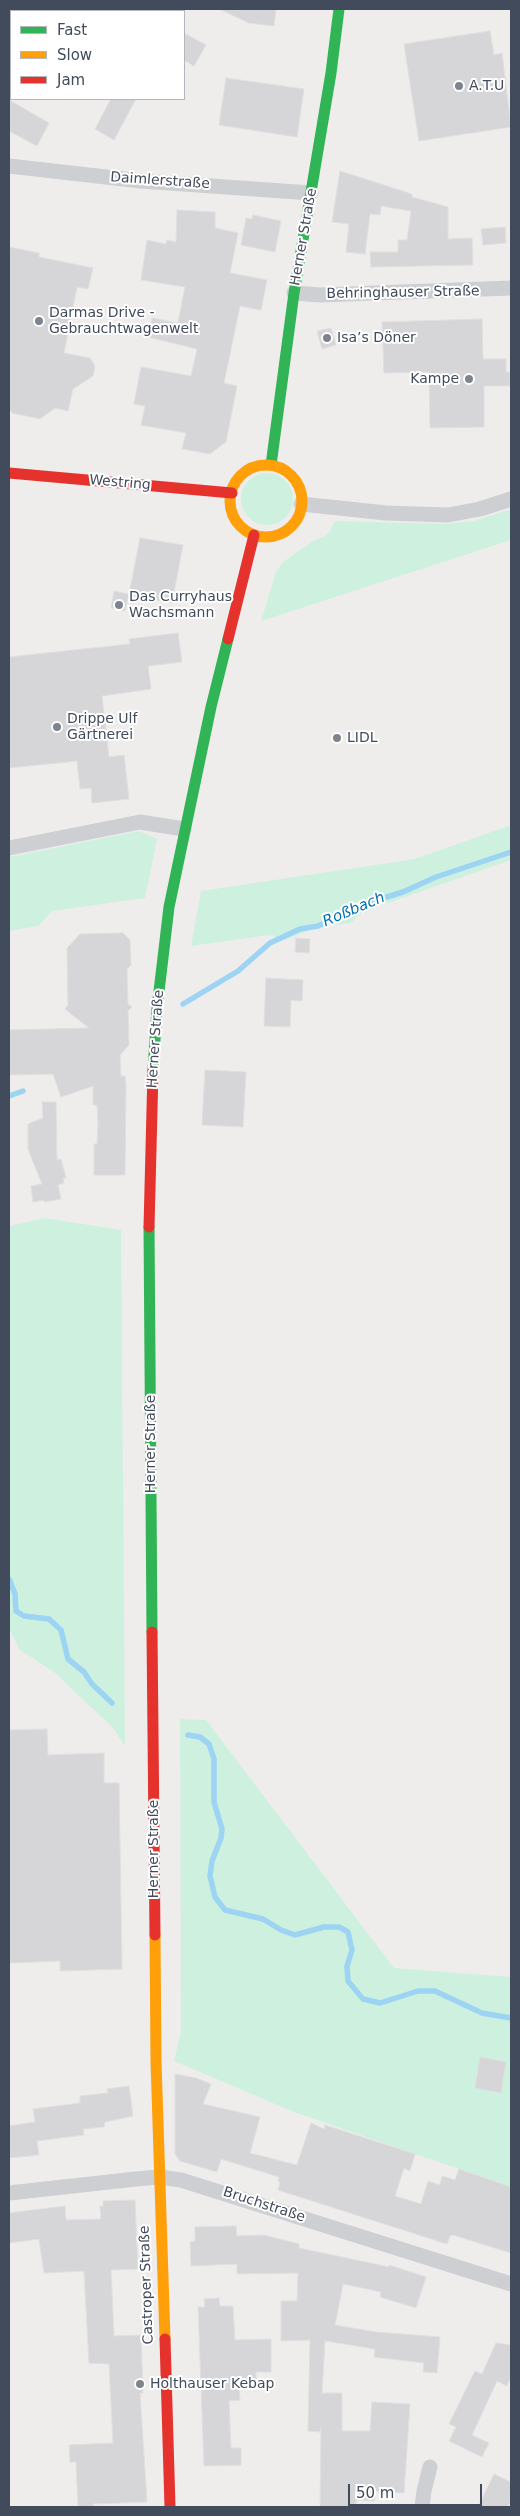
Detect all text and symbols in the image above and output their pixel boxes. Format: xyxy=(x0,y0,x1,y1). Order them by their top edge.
legend xyxy=(10,10,185,100)
text: Fast xyxy=(57,21,87,39)
text: Slow xyxy=(57,46,92,64)
text: Jam xyxy=(57,71,85,89)
place label: A.T.U xyxy=(469,78,504,94)
marker: A.T.U xyxy=(453,80,465,92)
street label: Daimlerstraße xyxy=(110,169,210,193)
street label: Herner Straße xyxy=(287,187,321,287)
street label: Behringhauser Straße xyxy=(326,283,480,303)
place label: Darmas Drive - Gebrauchtwagenwelt xyxy=(49,305,198,338)
marker: Darmas Drive - Gebrauchtwagenwelt xyxy=(33,315,45,327)
place label: Isa’s Döner xyxy=(337,330,416,346)
marker: Isa’s Döner xyxy=(321,332,333,344)
place label: Kampe xyxy=(410,371,459,387)
marker: Kampe xyxy=(463,373,475,385)
street label: Westring xyxy=(88,472,152,494)
place label: Das Curryhaus Wachsmann xyxy=(129,589,232,622)
marker: Das Curryhaus Wachsmann xyxy=(113,599,125,611)
place label: Drippe Ulf Gärtnerei xyxy=(67,711,137,744)
marker: Drippe Ulf Gärtnerei xyxy=(51,721,63,733)
place label: LIDL xyxy=(347,730,378,746)
marker: LIDL xyxy=(331,732,343,744)
water label: Roßbach xyxy=(320,889,388,931)
street label: Herner Straße xyxy=(144,989,168,1089)
street label: Herner Straße xyxy=(143,1395,159,1493)
street label: Herner Straße xyxy=(146,1800,162,1898)
street label: Bruchstraße xyxy=(221,2184,307,2226)
street label: Castroper Straße xyxy=(137,2225,157,2345)
place label: Holthauser Kebap xyxy=(150,2376,274,2392)
marker: Holthauser Kebap xyxy=(134,2378,146,2390)
scale bar xyxy=(350,2474,484,2506)
text: 50 m xyxy=(356,2484,394,2502)

